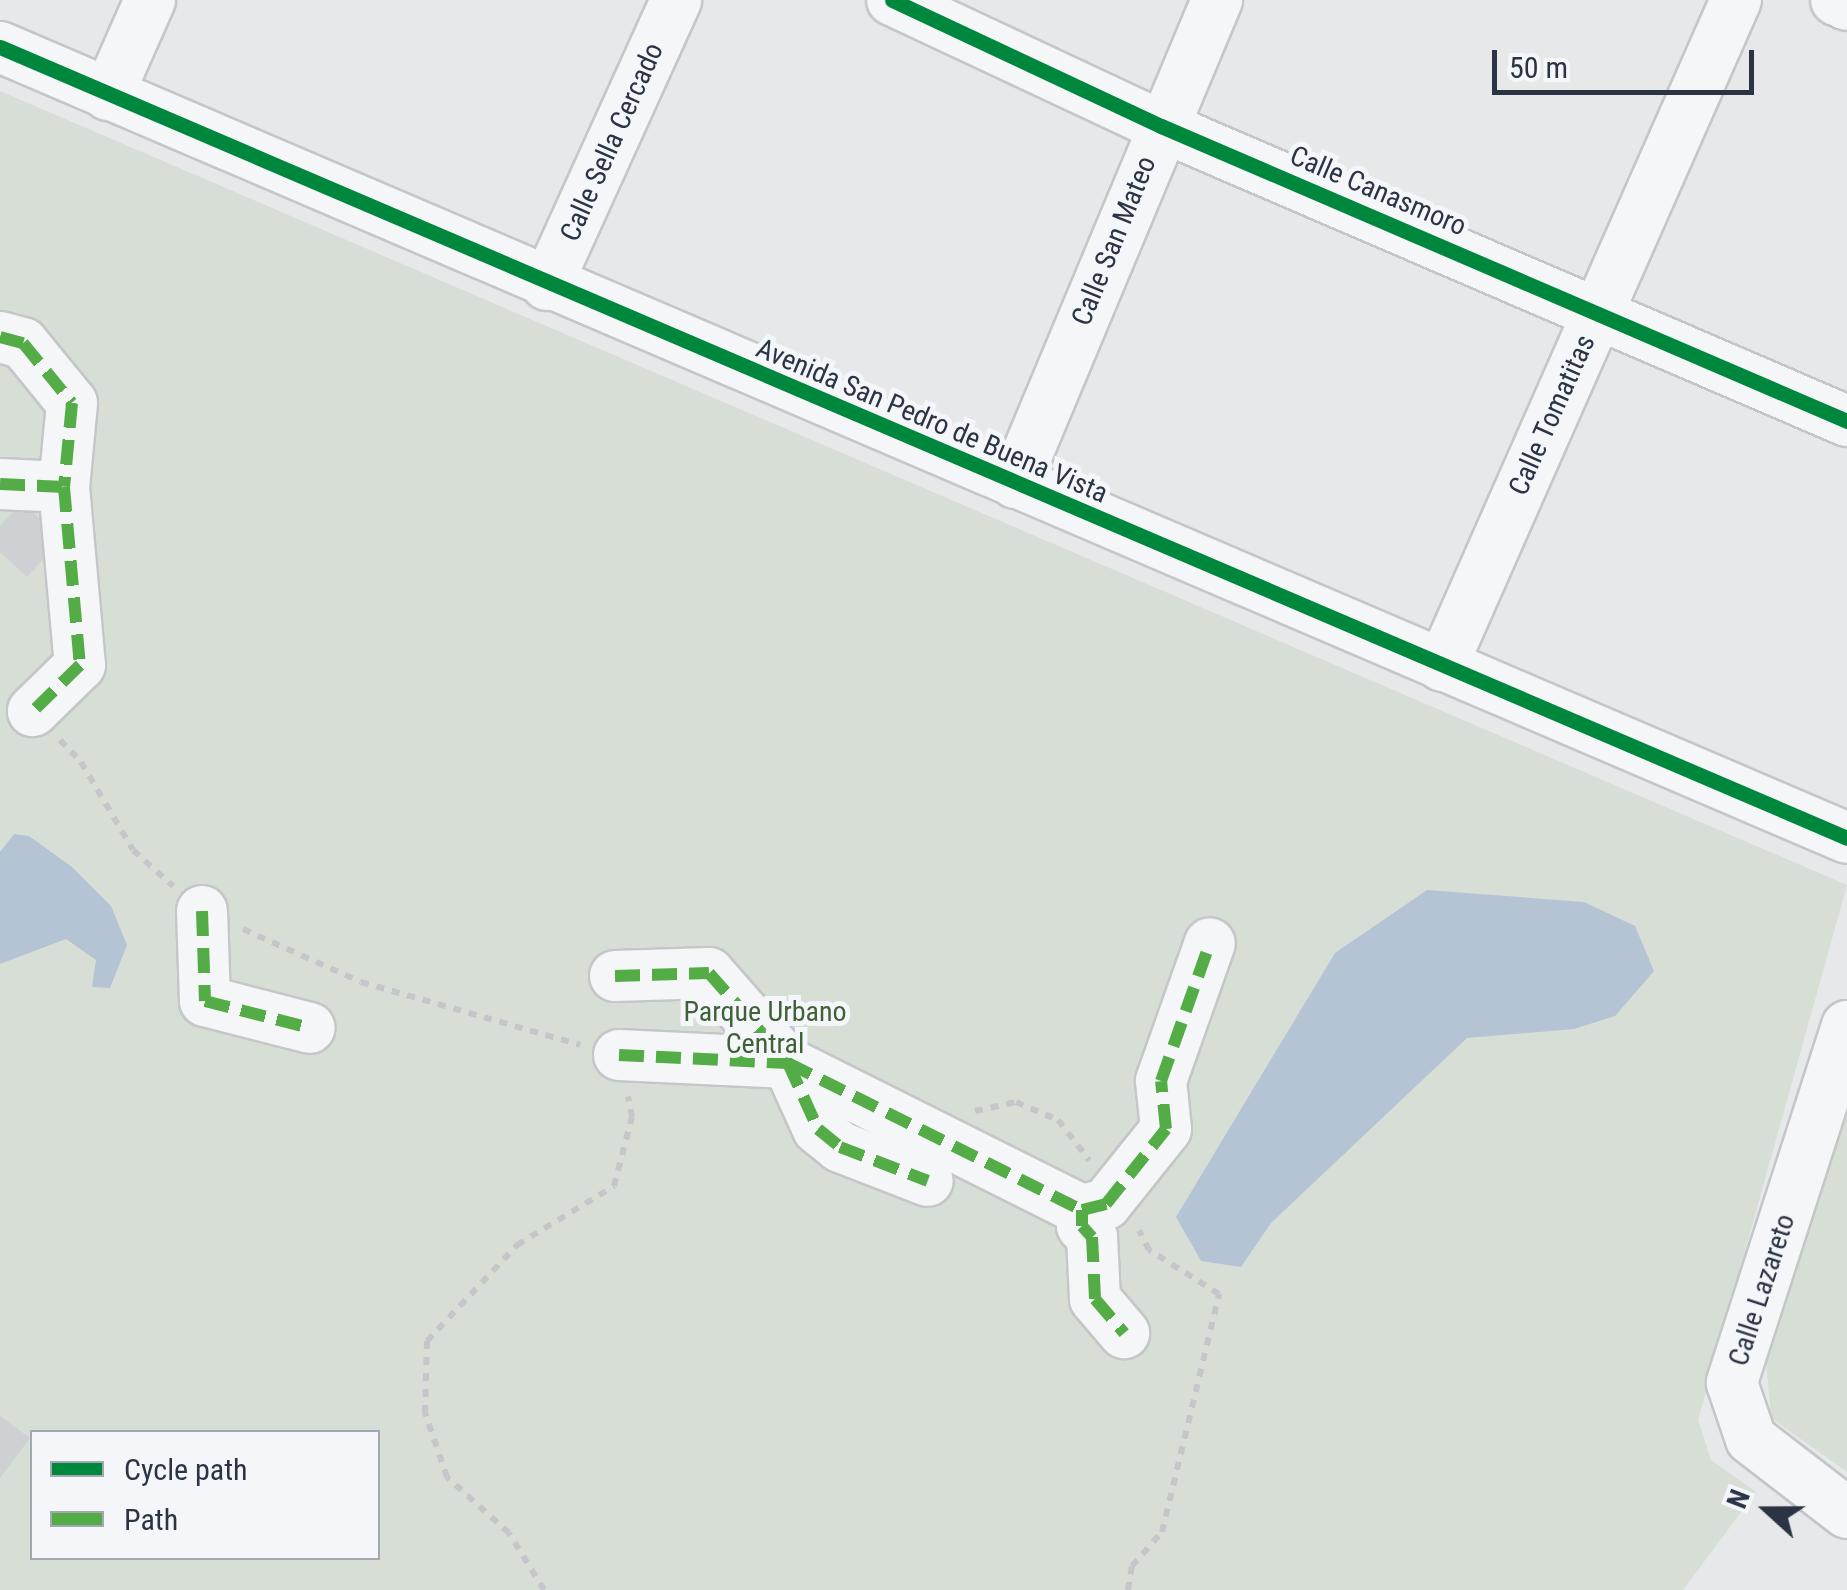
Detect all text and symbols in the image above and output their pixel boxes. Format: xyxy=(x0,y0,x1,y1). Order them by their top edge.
scale bar xyxy=(1497,30,1760,92)
street label: Calle Sella Cercado xyxy=(553,38,671,246)
text: 50 m xyxy=(1509,50,1568,85)
street label: Calle Canasmoro xyxy=(1285,139,1471,243)
street label: Calle San Mateo xyxy=(1065,151,1163,331)
street label: Calle Tomatitas xyxy=(1502,329,1602,501)
street label: Avenida San Pedro de Buena Vista xyxy=(751,332,1113,510)
park label: Parque Urbano Central xyxy=(683,995,847,1061)
street label: Calle Lazareto xyxy=(1722,1210,1802,1370)
legend xyxy=(30,1430,380,1560)
text: Cycle path xyxy=(124,1452,248,1487)
north arrow xyxy=(1717,1460,1817,1560)
text: N xyxy=(1720,1485,1757,1513)
text: Path xyxy=(124,1502,178,1537)

